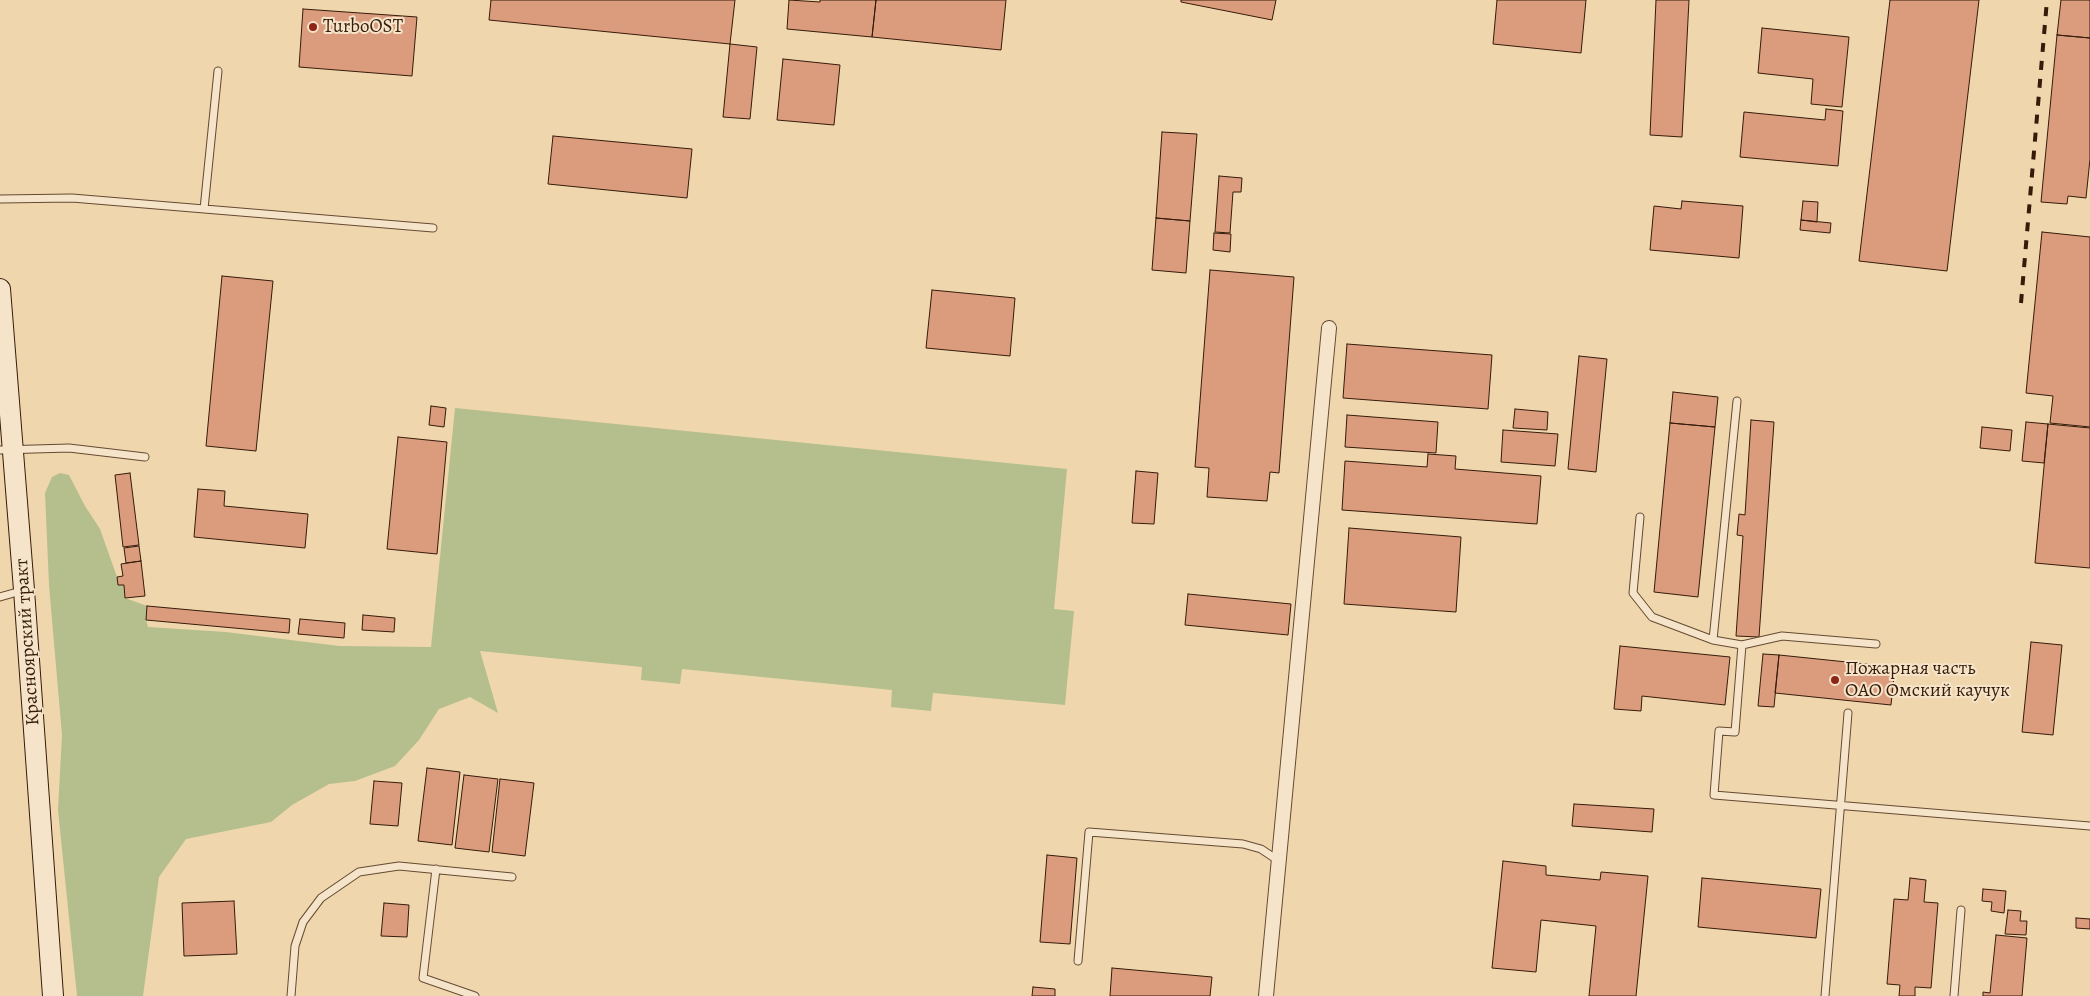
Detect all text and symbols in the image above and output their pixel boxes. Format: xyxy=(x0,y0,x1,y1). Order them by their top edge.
place label: TurboOST xyxy=(323,16,403,38)
marker: TurboOST xyxy=(307,21,319,33)
street label: Красноярский тракт xyxy=(11,558,45,726)
place label: Пожарная часть ОАО Омский каучук xyxy=(1845,658,2010,702)
marker: Пожарная часть ОАО Омский каучук xyxy=(1829,674,1841,686)

